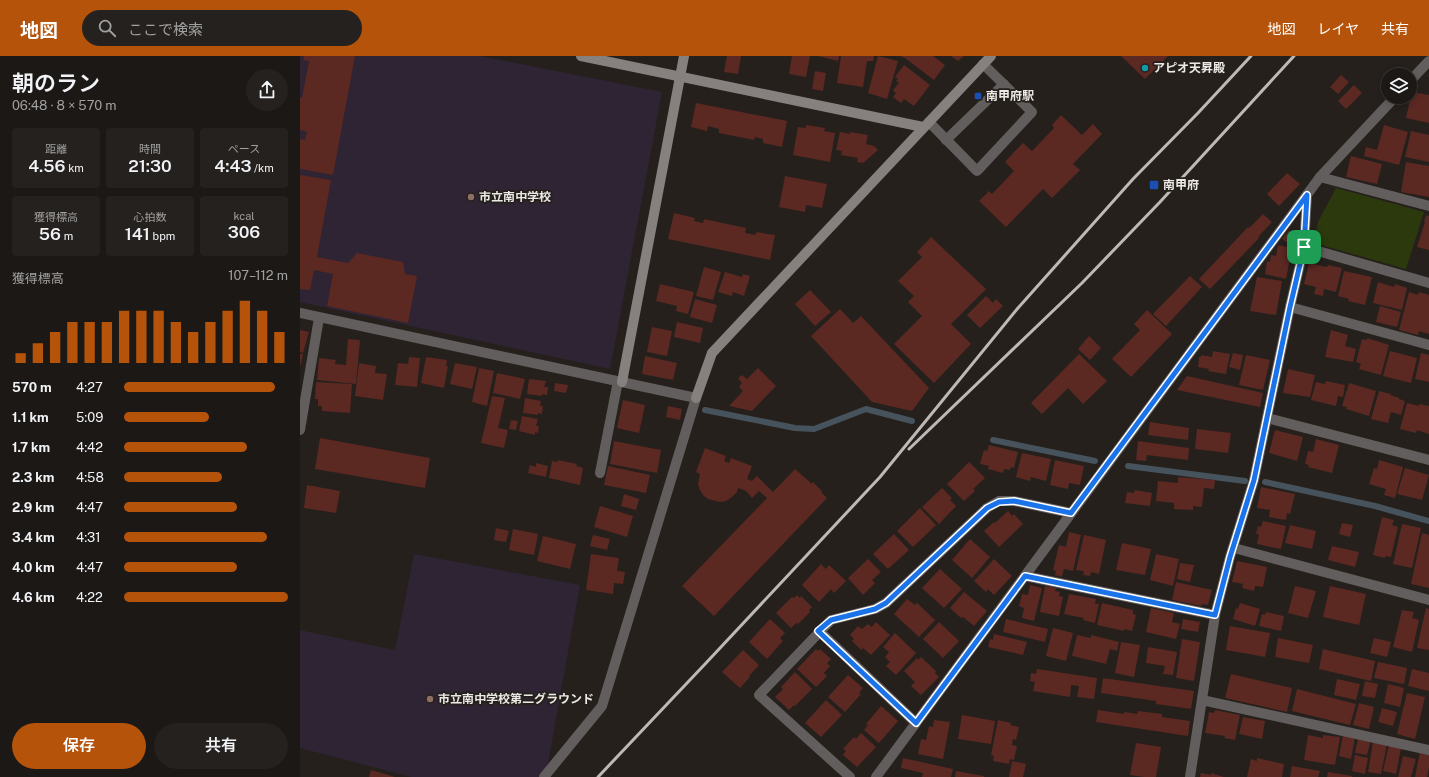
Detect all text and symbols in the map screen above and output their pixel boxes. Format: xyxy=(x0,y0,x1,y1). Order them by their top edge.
search box xyxy=(82,10,362,46)
icon: search xyxy=(96,17,118,39)
text: 地図 xyxy=(20,19,58,41)
text: ここで検索 xyxy=(128,21,203,38)
text: 地図 xyxy=(1267,21,1295,37)
text: レイヤ xyxy=(1317,21,1359,37)
text: 共有 xyxy=(1381,21,1409,37)
place label: アピオ天昇殿 xyxy=(1153,61,1225,75)
marker: アピオ天昇殿 xyxy=(1140,63,1150,73)
map controls xyxy=(1381,68,1417,104)
button: layers xyxy=(1381,68,1417,104)
button: share xyxy=(246,69,288,111)
text: 朝のラン xyxy=(12,70,100,96)
place label: 南甲府駅 xyxy=(986,89,1034,103)
marker: 南甲府駅 xyxy=(973,91,983,101)
text: 06:48 · 8 × 570 m xyxy=(12,98,117,113)
text: 距離 xyxy=(45,143,67,155)
text: 時間 xyxy=(139,143,161,155)
text: ペース xyxy=(228,143,260,155)
text: 4.56 xyxy=(28,156,65,176)
text: 21:30 xyxy=(128,156,172,176)
text: 4:43 xyxy=(214,156,251,176)
text: km xyxy=(65,162,84,174)
text: /km xyxy=(251,162,274,174)
place label: 南甲府 xyxy=(1163,178,1199,192)
marker: 南甲府 xyxy=(1148,179,1160,191)
place label: 市立南中学校 xyxy=(479,190,551,204)
marker: 市立南中学校 xyxy=(466,192,476,202)
text: kcal xyxy=(233,210,255,222)
text: 獲得標高 xyxy=(34,211,78,223)
text: 心拍数 xyxy=(134,211,167,223)
text: 306 xyxy=(228,222,260,242)
text: 56 xyxy=(39,224,61,244)
text: 141 xyxy=(125,224,150,244)
text: m xyxy=(61,230,73,242)
text: bpm xyxy=(150,230,175,242)
pin xyxy=(1287,230,1321,264)
icon: arrive xyxy=(1293,236,1315,258)
text: 107–112 m xyxy=(228,268,288,283)
text: 獲得標高 xyxy=(12,271,64,286)
text: 570 m xyxy=(12,380,52,395)
text: 4:27 xyxy=(76,380,103,395)
text: 1.1 km xyxy=(12,410,49,425)
text: 5:09 xyxy=(76,410,103,425)
text: 1.7 km xyxy=(12,440,50,455)
text: 4:42 xyxy=(76,440,103,455)
text: 2.3 km xyxy=(12,470,55,485)
text: 4:58 xyxy=(76,470,104,485)
text: 2.9 km xyxy=(12,500,54,515)
text: 4:47 xyxy=(76,500,103,515)
text: 3.4 km xyxy=(12,530,55,545)
text: 4:31 xyxy=(76,530,101,545)
text: 4.0 km xyxy=(12,560,55,575)
text: 4:47 xyxy=(76,560,103,575)
text: 4.6 km xyxy=(12,590,55,605)
text: 4:22 xyxy=(76,590,103,605)
place label: 市立南中学校第二グラウンド xyxy=(438,692,594,706)
marker: 市立南中学校第二グラウンド xyxy=(425,694,435,704)
button: 保存 xyxy=(12,723,146,769)
button: 共有 xyxy=(154,723,288,769)

